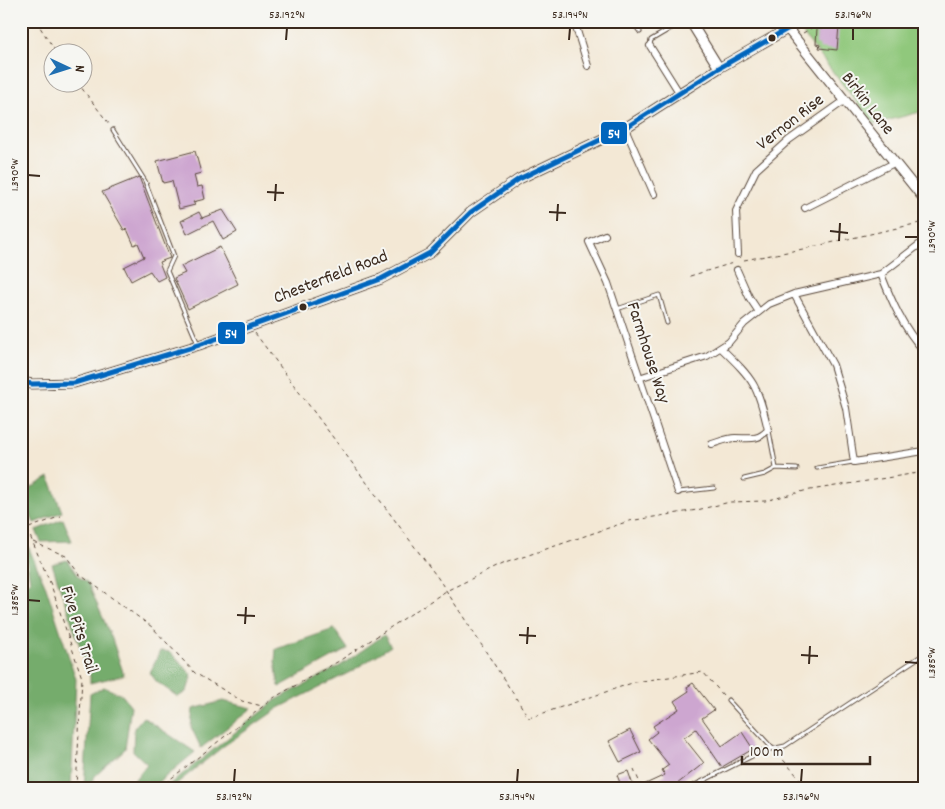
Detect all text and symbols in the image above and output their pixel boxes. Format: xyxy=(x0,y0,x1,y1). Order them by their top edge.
text: 53.192°N xyxy=(269,7,305,24)
text: 53.194°N xyxy=(552,7,588,24)
text: 53.196°N xyxy=(835,7,871,24)
unlabelled marker xyxy=(767,33,777,43)
north arrow xyxy=(42,42,92,92)
text: N xyxy=(69,65,89,73)
street label: Birkin Lane xyxy=(834,67,900,141)
street label: Vernon Rise xyxy=(752,89,830,157)
line badge: 54 xyxy=(600,121,628,145)
text: 54 xyxy=(608,125,620,145)
text: 1.390°W xyxy=(7,159,24,191)
text: 1.390°W xyxy=(924,221,941,253)
street label: Chesterfield Road xyxy=(270,245,392,311)
street label: Farmhouse Way xyxy=(619,299,675,408)
unlabelled marker xyxy=(298,302,308,312)
line badge: 54 xyxy=(217,321,246,345)
text: 54 xyxy=(225,325,237,345)
street label: Five Pits Trail xyxy=(53,583,103,678)
text: 1.385°W xyxy=(7,584,24,616)
text: 1.385°W xyxy=(924,647,941,679)
scale bar xyxy=(742,734,870,766)
text: 100 m xyxy=(750,742,783,764)
text: 53.192°N xyxy=(216,789,252,806)
text: 53.194°N xyxy=(499,789,535,806)
text: 53.196°N xyxy=(783,789,819,806)

